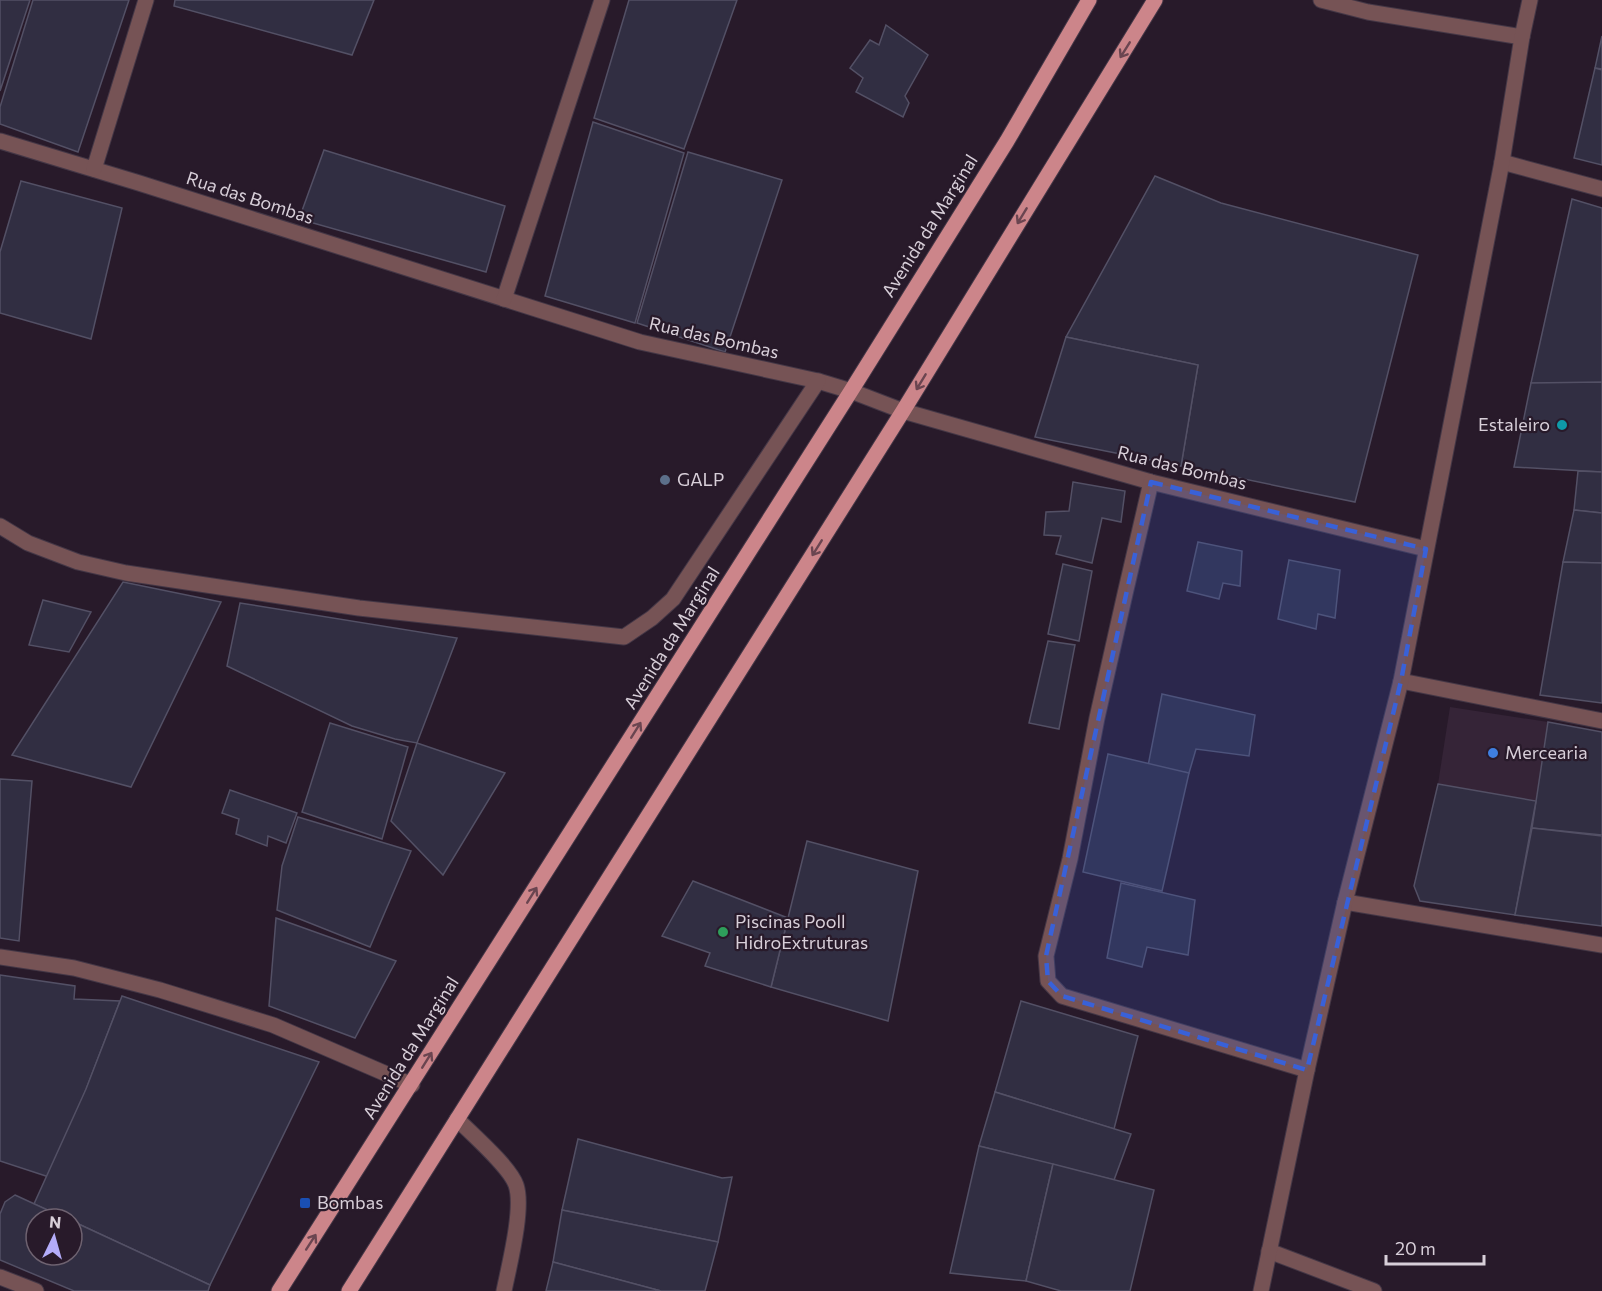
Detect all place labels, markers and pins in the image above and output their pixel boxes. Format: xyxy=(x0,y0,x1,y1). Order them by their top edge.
place label: Estaleiro xyxy=(1478,413,1550,435)
marker: Estaleiro xyxy=(1555,418,1569,432)
place label: GALP xyxy=(677,468,724,490)
marker: GALP xyxy=(658,473,672,487)
place label: Mercearia xyxy=(1505,741,1588,763)
marker: Mercearia xyxy=(1486,746,1500,760)
place label: Piscinas Pooll HidroExtruturas xyxy=(735,910,868,953)
marker: Piscinas Pooll HidroExtruturas xyxy=(716,925,730,939)
place label: Bombas xyxy=(317,1191,383,1213)
marker: Bombas xyxy=(298,1196,312,1210)

